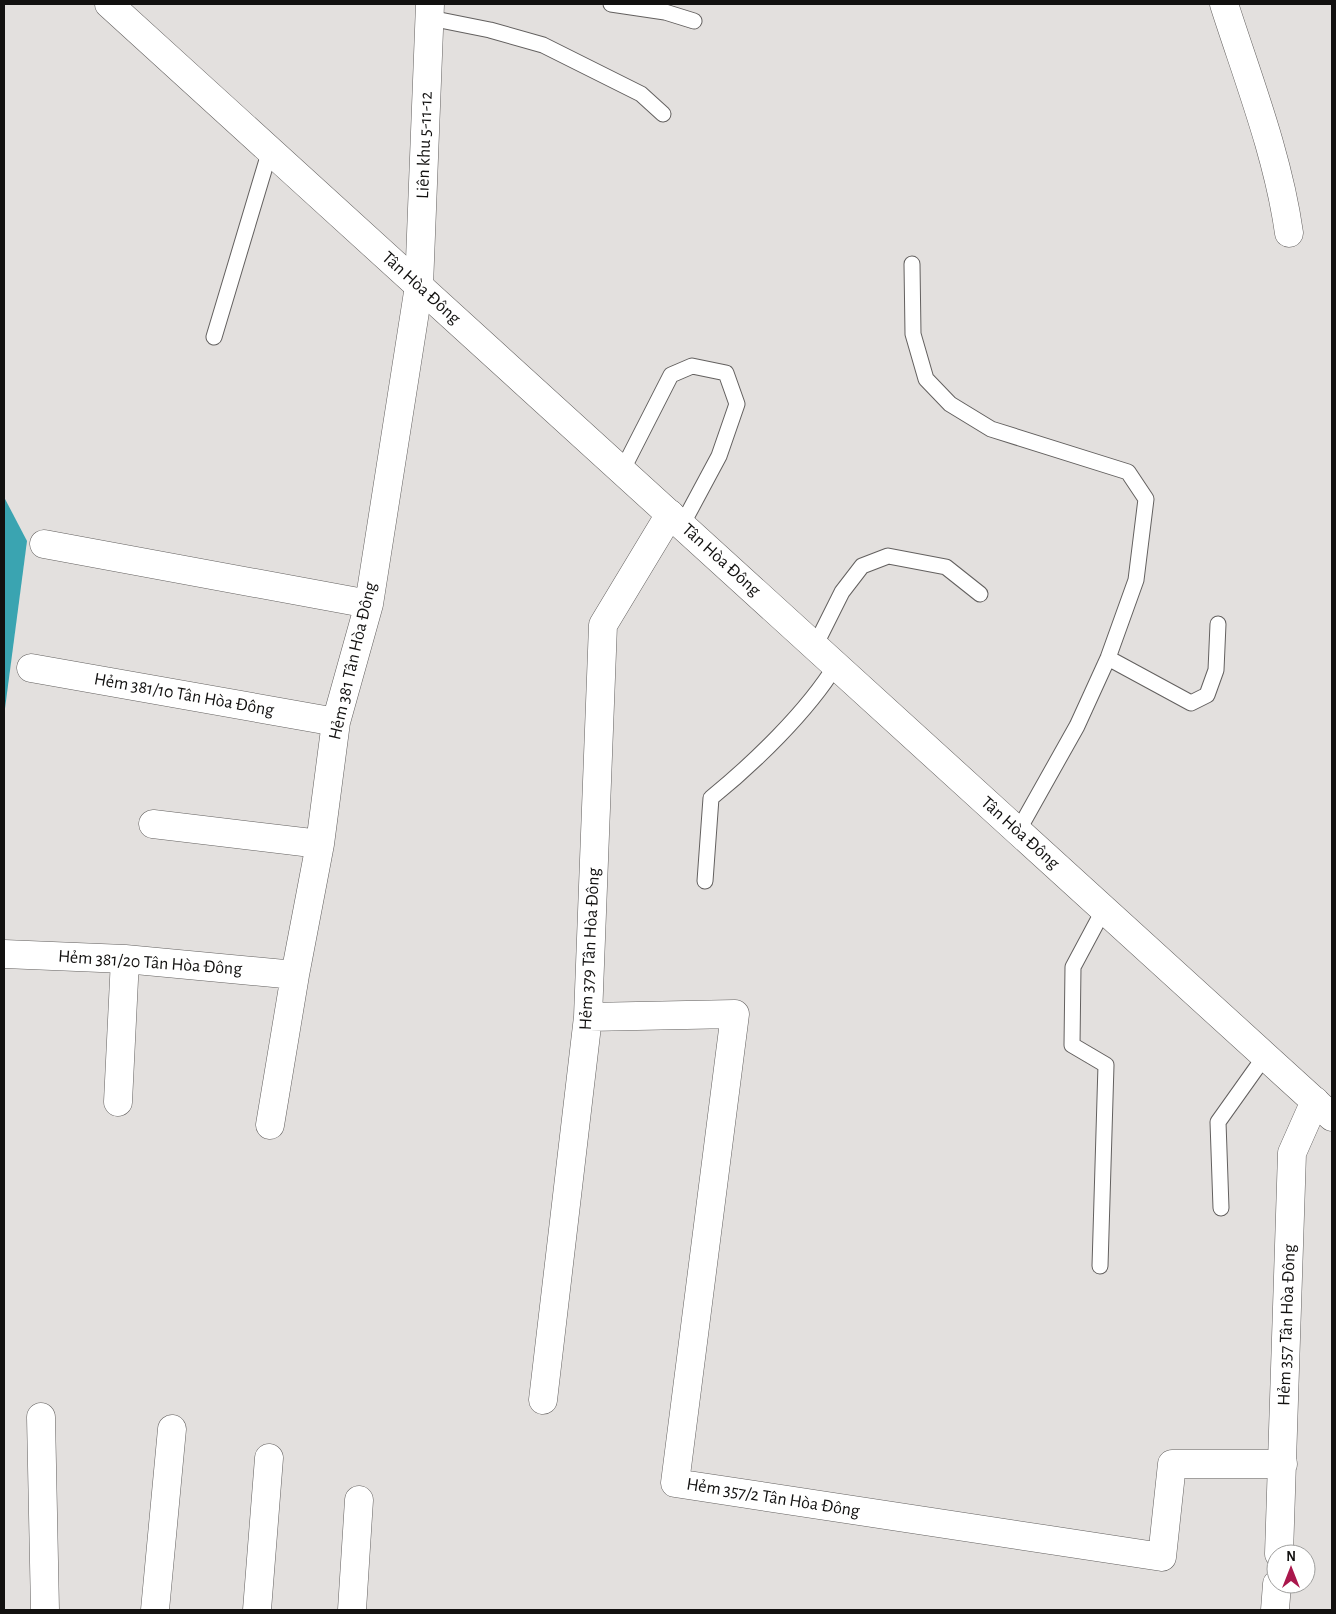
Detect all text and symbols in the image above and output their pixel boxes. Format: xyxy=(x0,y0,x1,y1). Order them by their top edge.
street label: Liên khu 5-11-12 xyxy=(414,91,436,199)
street label: Tân Hòa Đông xyxy=(378,248,464,328)
street label: Tân Hòa Đông xyxy=(678,520,764,600)
street label: Hẻm 381 Tân Hòa Đông xyxy=(326,580,380,742)
street label: Hẻm 381/10 Tân Hòa Đông xyxy=(93,670,276,720)
street label: Tân Hòa Đông xyxy=(977,793,1063,873)
street label: Hẻm 379 Tân Hòa Đông xyxy=(577,867,603,1031)
street label: Hẻm 381/20 Tân Hòa Đông xyxy=(57,948,243,978)
street label: Hẻm 357 Tân Hòa Đông xyxy=(1275,1244,1299,1406)
street label: Hẻm 357/2 Tân Hòa Đông xyxy=(685,1475,861,1521)
north arrow xyxy=(1266,1544,1316,1594)
text: N xyxy=(1286,1550,1296,1564)

